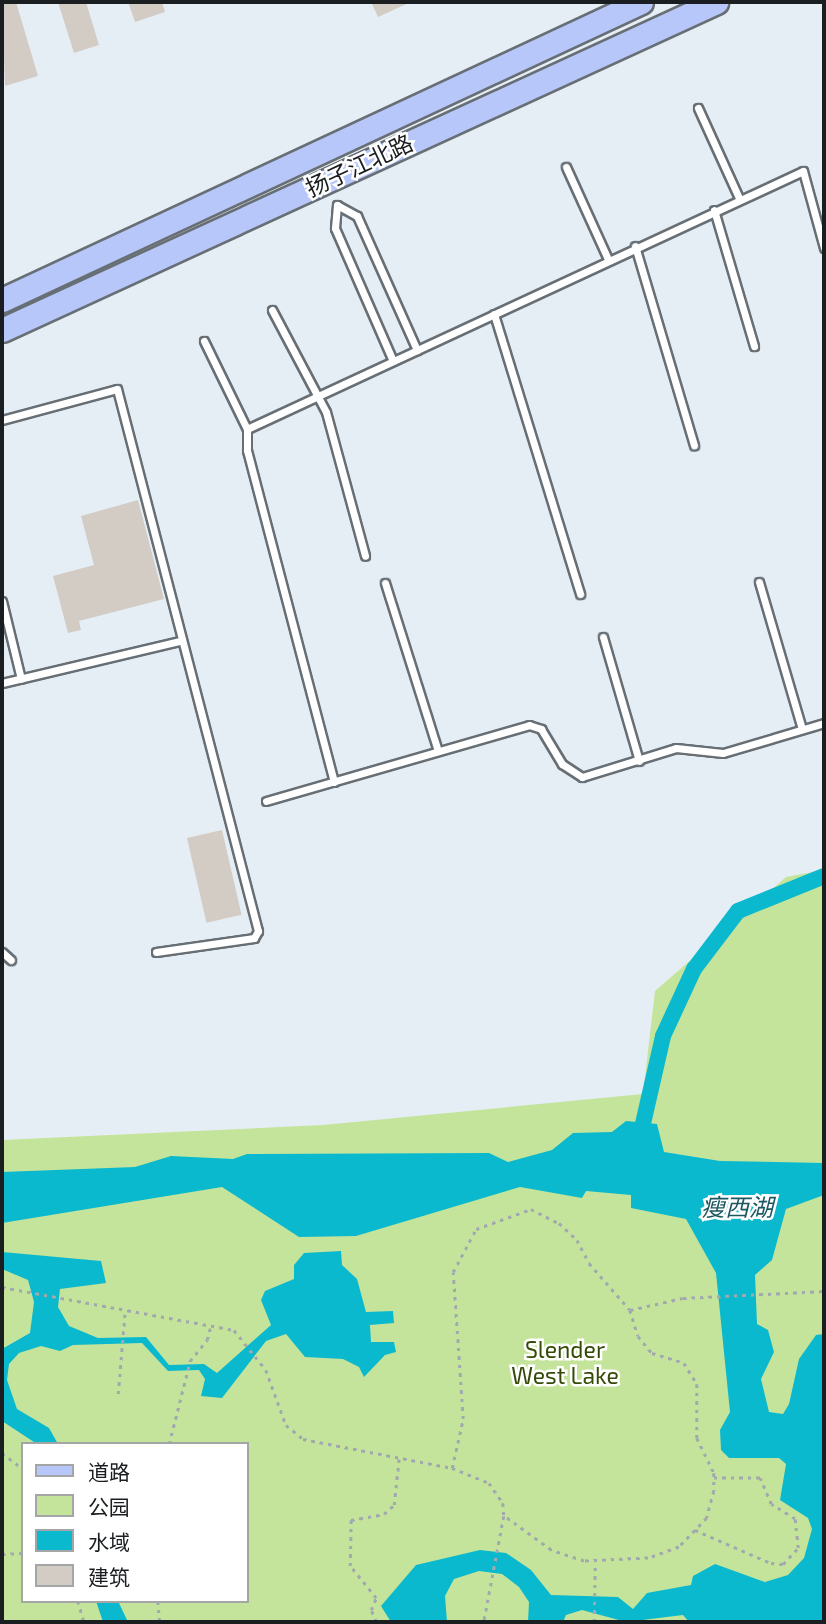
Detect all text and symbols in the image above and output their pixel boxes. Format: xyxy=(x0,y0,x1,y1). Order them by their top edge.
street label: 扬子江北路 xyxy=(301,128,417,202)
water label: 瘦西湖 xyxy=(701,1193,773,1221)
park label: Slender West Lake xyxy=(511,1335,619,1389)
legend xyxy=(21,1442,248,1603)
text: 道路 xyxy=(88,1459,130,1484)
text: 公园 xyxy=(88,1494,130,1519)
text: 水域 xyxy=(88,1529,130,1554)
text: 建筑 xyxy=(88,1564,130,1589)

